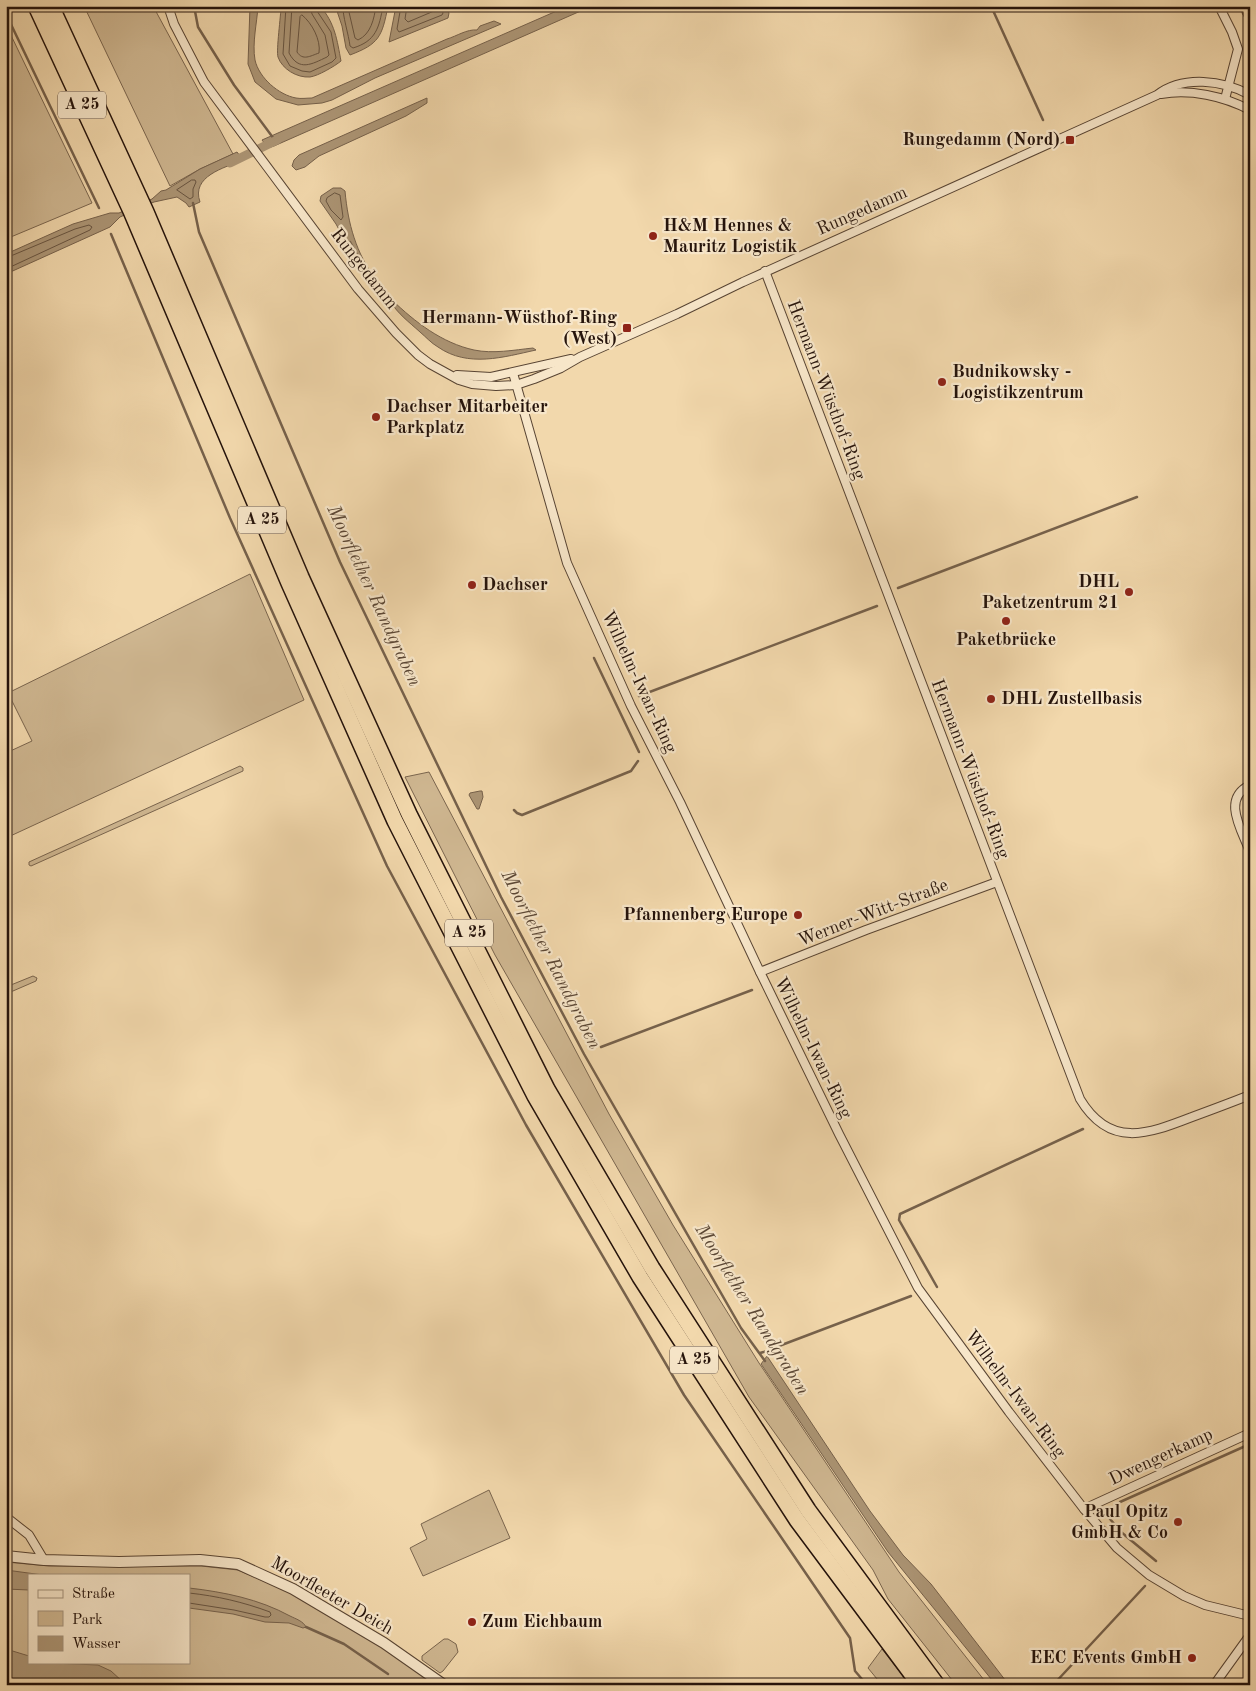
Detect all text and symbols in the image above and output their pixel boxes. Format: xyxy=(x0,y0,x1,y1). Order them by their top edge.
road number: A 25 xyxy=(58,92,106,118)
place label: Rungedamm (Nord) xyxy=(902,131,1060,149)
marker: Rungedamm (Nord) xyxy=(1064,134,1076,146)
street label: Rungedamm xyxy=(814,183,910,239)
place label: H&M Hennes & Mauritz Logistik xyxy=(663,217,797,256)
street label: Rungedamm xyxy=(327,225,401,313)
marker: H&M Hennes & Mauritz Logistik xyxy=(647,230,659,242)
street label: Hermann-Wüsthof-Ring xyxy=(783,298,869,482)
place label: Hermann-Wüsthof-Ring (West) xyxy=(422,309,617,348)
marker: Hermann-Wüsthof-Ring (West) xyxy=(621,322,633,334)
place label: Budnikowsky - Logistikzentrum xyxy=(952,363,1084,402)
marker: Budnikowsky - Logistikzentrum xyxy=(936,376,948,388)
place label: Dachser Mitarbeiter Parkplatz xyxy=(386,398,548,437)
marker: Dachser Mitarbeiter Parkplatz xyxy=(370,411,382,423)
water label: Moorflether Randgraben xyxy=(322,501,424,690)
road number: A 25 xyxy=(238,506,286,534)
place label: DHL Paketzentrum 21 xyxy=(982,573,1119,612)
place label: Dachser xyxy=(482,576,548,594)
marker: Dachser xyxy=(466,579,478,591)
marker: DHL Paketzentrum 21 xyxy=(1123,586,1135,598)
street label: Wilhelm-Iwan-Ring xyxy=(598,608,680,756)
marker: Paketbrücke xyxy=(1000,615,1012,627)
place label: Paketbrücke xyxy=(956,631,1056,649)
street label: Hermann-Wüsthof-Ring xyxy=(927,677,1013,861)
place label: DHL Zustellbasis xyxy=(1001,690,1142,708)
marker: DHL Zustellbasis xyxy=(985,693,997,705)
water label: Moorflether Randgraben xyxy=(496,867,603,1053)
street label: Werner-Witt-Straße xyxy=(795,876,951,950)
place label: Pfannenberg Europe xyxy=(623,906,788,924)
marker: Pfannenberg Europe xyxy=(792,909,804,921)
road number: A 25 xyxy=(445,920,493,946)
street label: Wilhelm-Iwan-Ring xyxy=(771,974,855,1122)
water label: Moorflether Randgraben xyxy=(690,1220,812,1399)
street label: Wilhelm-Iwan-Ring xyxy=(961,1327,1069,1462)
road number: A 25 xyxy=(670,1346,718,1374)
street label: Dwengerkamp xyxy=(1106,1425,1216,1489)
place label: Paul Opitz GmbH & Co xyxy=(1071,1503,1168,1542)
marker: Paul Opitz GmbH & Co xyxy=(1172,1516,1184,1528)
street label: Moorfleeter Deich xyxy=(268,1554,397,1638)
legend xyxy=(28,1574,190,1664)
text: Straße xyxy=(72,1587,115,1602)
text: Park xyxy=(72,1613,103,1628)
place label: Zum Eichbaum xyxy=(482,1613,602,1631)
marker: Zum Eichbaum xyxy=(466,1616,478,1628)
text: Wasser xyxy=(72,1637,120,1652)
place label: EEC Events GmbH xyxy=(1030,1649,1182,1667)
marker: EEC Events GmbH xyxy=(1186,1652,1198,1664)

